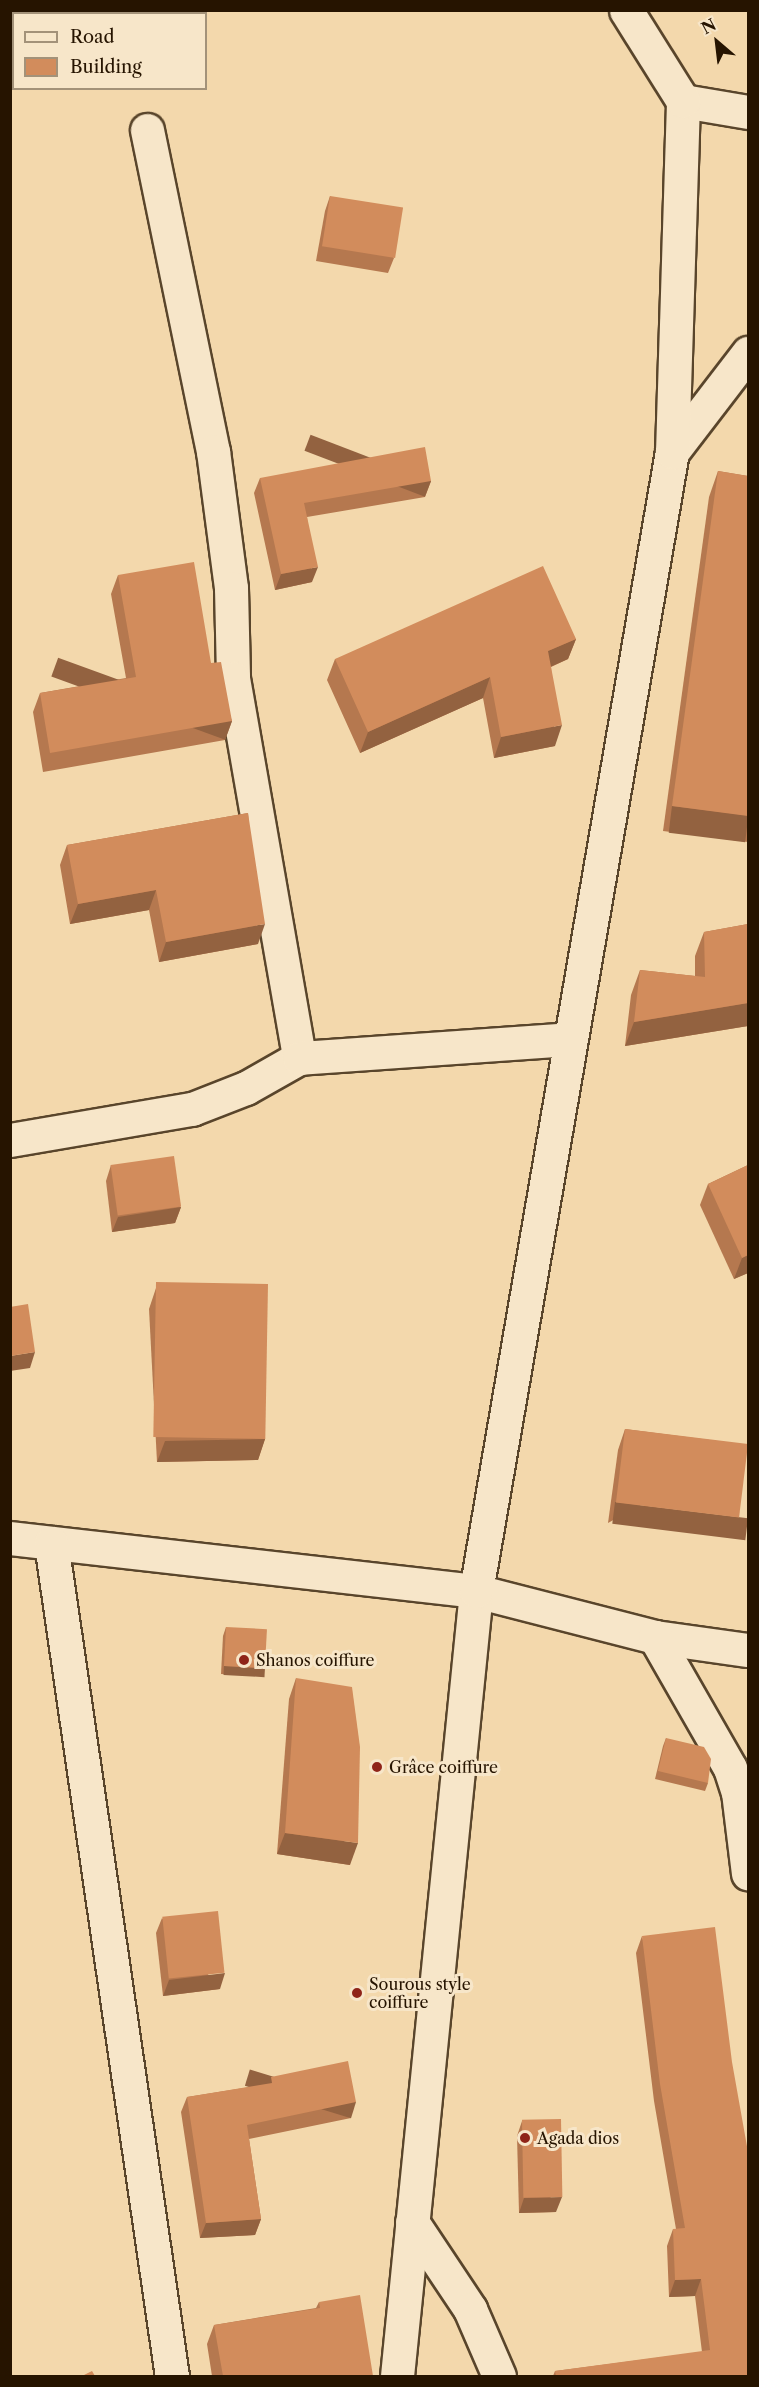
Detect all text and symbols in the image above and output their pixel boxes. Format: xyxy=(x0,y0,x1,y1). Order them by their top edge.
legend xyxy=(12,12,207,90)
north arrow xyxy=(687,12,747,72)
text: N xyxy=(698,14,719,38)
text: Road xyxy=(70,26,115,48)
text: Building xyxy=(70,56,142,78)
place label: Shanos coiffure xyxy=(256,1650,375,1670)
marker: Shanos coiffure xyxy=(237,1653,251,1667)
place label: Grâce coiffure xyxy=(389,1757,498,1777)
marker: Grâce coiffure xyxy=(370,1760,384,1774)
place label: Sourous style coiffure xyxy=(369,1974,471,2012)
marker: Sourous style coiffure xyxy=(350,1986,364,2000)
place label: Agada dios xyxy=(537,2128,619,2148)
marker: Agada dios xyxy=(518,2131,532,2145)

